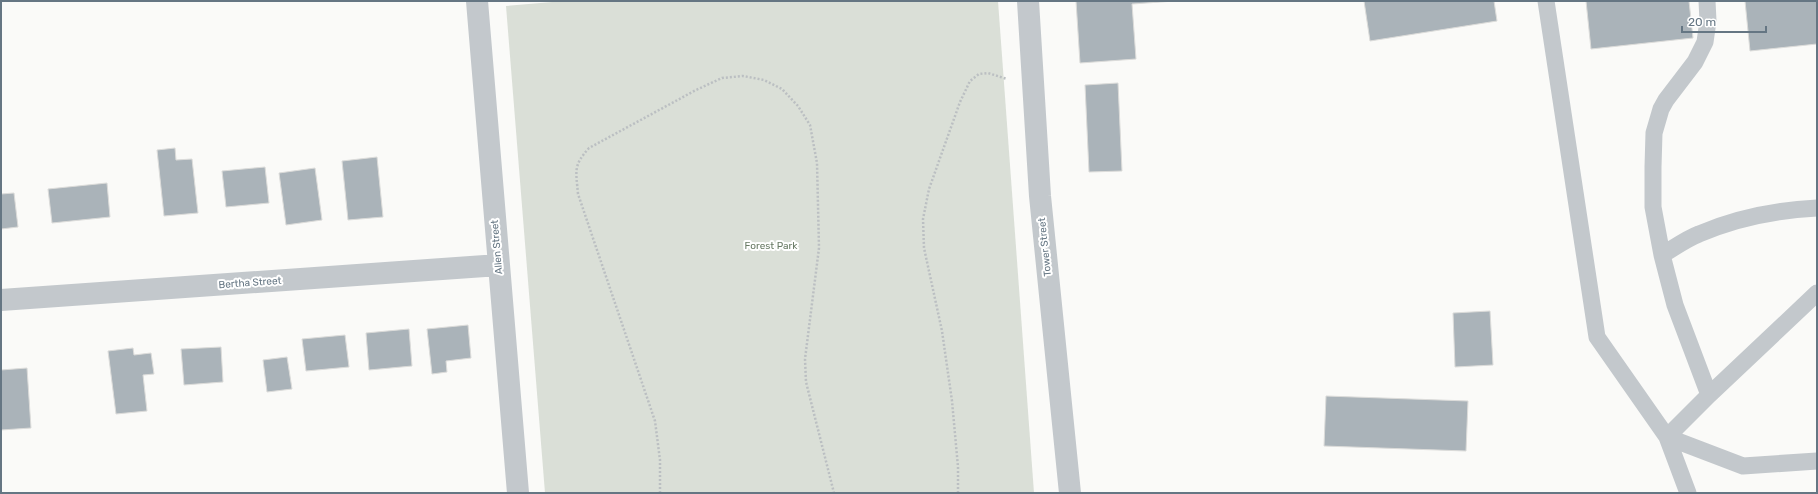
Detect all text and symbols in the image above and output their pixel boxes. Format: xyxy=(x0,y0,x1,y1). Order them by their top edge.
scale bar xyxy=(1682,8,1766,34)
text: 20 m xyxy=(1688,15,1716,29)
street label: Tower Street xyxy=(1036,217,1054,277)
street label: Allen Street xyxy=(489,219,505,275)
park label: Forest Park xyxy=(744,240,798,252)
street label: Bertha Street xyxy=(218,275,282,291)

